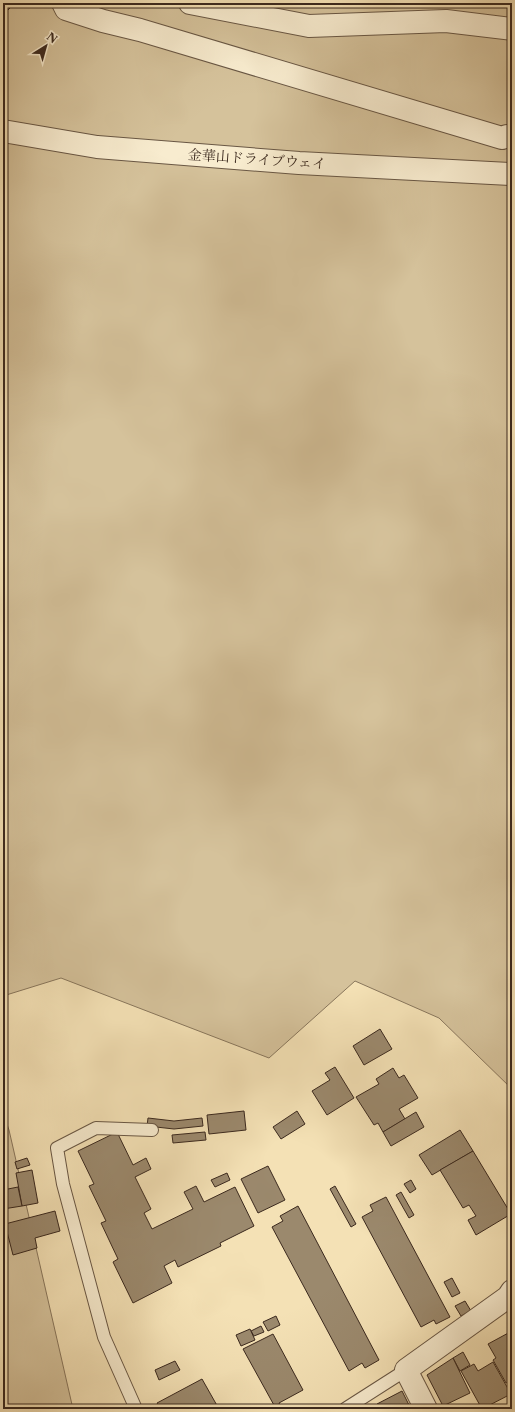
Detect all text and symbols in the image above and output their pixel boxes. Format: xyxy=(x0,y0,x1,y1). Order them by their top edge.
north arrow xyxy=(26,26,66,66)
text: N xyxy=(44,30,60,47)
street label: 金華山ドライブウェイ xyxy=(187,145,327,173)

